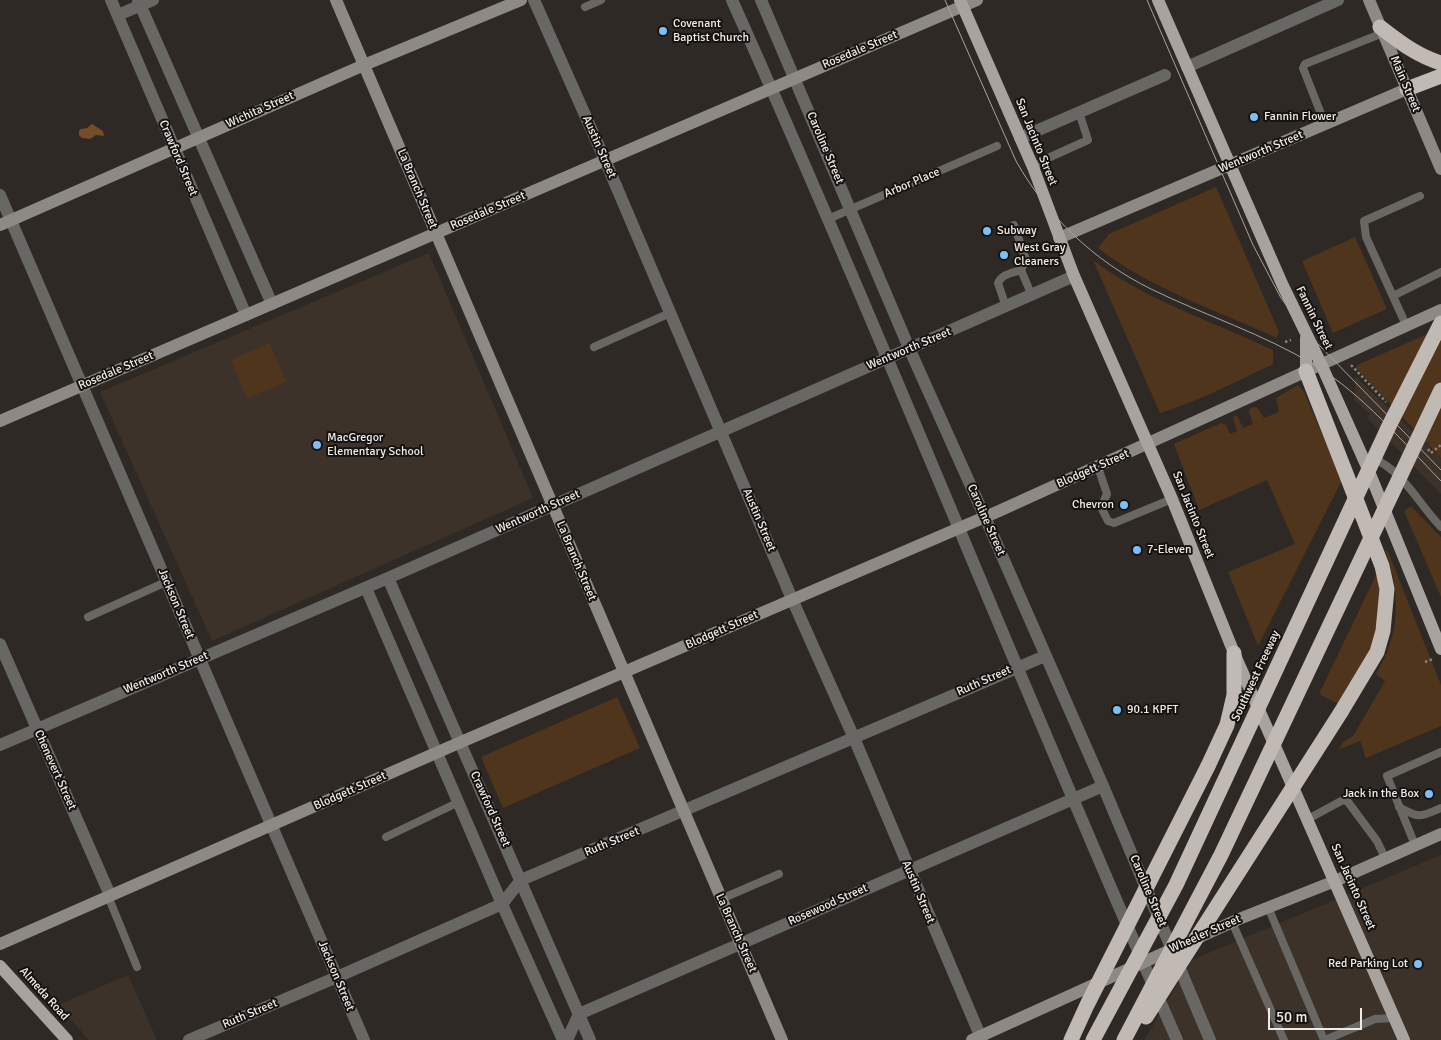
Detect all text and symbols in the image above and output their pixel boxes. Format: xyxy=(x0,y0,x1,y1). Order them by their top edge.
place label: Covenant Baptist Church xyxy=(673,17,749,45)
marker: Covenant Baptist Church xyxy=(657,25,669,37)
street label: Rosedale Street xyxy=(820,28,900,72)
street label: Main Street xyxy=(1387,54,1423,114)
street label: Wichita Street xyxy=(224,89,296,131)
street label: San Jacinto Street xyxy=(1012,96,1060,188)
street label: Caroline Street xyxy=(803,110,847,186)
place label: Fannin Flower xyxy=(1264,110,1336,124)
marker: Fannin Flower xyxy=(1248,111,1260,123)
street label: Austin Street xyxy=(579,113,619,181)
street label: Crawford Street xyxy=(156,118,200,198)
street label: Wentworth Street xyxy=(1216,128,1306,176)
street label: La Branch Street xyxy=(394,147,440,231)
street label: Arbor Place xyxy=(882,165,942,201)
street label: Rosedale Street xyxy=(448,189,528,233)
place label: Subway xyxy=(997,224,1037,238)
marker: Subway xyxy=(981,225,993,237)
place label: West Gray Cleaners xyxy=(1014,241,1065,269)
marker: West Gray Cleaners xyxy=(998,249,1010,261)
street label: Fannin Street xyxy=(1292,284,1336,352)
street label: Wentworth Street xyxy=(864,325,954,373)
street label: Rosedale Street xyxy=(76,349,156,393)
place label: MacGregor Elementary School xyxy=(327,431,423,459)
marker: MacGregor Elementary School xyxy=(311,439,323,451)
street label: Blodgett Street xyxy=(1054,447,1132,491)
street label: San Jacinto Street xyxy=(1169,469,1217,561)
street label: Caroline Street xyxy=(964,482,1008,558)
street label: Austin Street xyxy=(739,486,779,554)
street label: Wentworth Street xyxy=(494,487,582,537)
place label: Chevron xyxy=(1072,498,1114,512)
marker: Chevron xyxy=(1118,499,1130,511)
street label: La Branch Street xyxy=(553,519,599,603)
place label: 7-Eleven xyxy=(1147,543,1192,557)
marker: 7-Eleven xyxy=(1131,544,1143,556)
street label: Jackson Street xyxy=(155,567,197,641)
street label: Blodgett Street xyxy=(683,608,761,652)
street label: Southwest Freeway xyxy=(1229,628,1283,724)
street label: Wentworth Street xyxy=(121,649,211,697)
street label: Ruth Street xyxy=(955,663,1013,699)
place label: 90.1 KPFT xyxy=(1127,703,1178,717)
marker: 90.1 KPFT xyxy=(1111,704,1123,716)
street label: Chenevert Street xyxy=(31,728,79,812)
street label: Blodgett Street xyxy=(311,769,389,813)
street label: Crawford Street xyxy=(467,769,513,849)
place label: Jack in the Box xyxy=(1343,787,1419,801)
marker: Jack in the Box xyxy=(1423,788,1435,800)
street label: Ruth Street xyxy=(582,824,642,860)
street label: San Jacinto Street xyxy=(1328,842,1378,932)
street label: Caroline Street xyxy=(1126,853,1170,929)
street label: Austin Street xyxy=(898,858,938,926)
street label: Rosewood Street xyxy=(786,881,870,929)
street label: La Branch Street xyxy=(712,891,760,975)
street label: Wheeler Street xyxy=(1167,912,1243,956)
street label: Jackson Street xyxy=(315,939,357,1013)
place label: Red Parking Lot xyxy=(1328,957,1408,971)
marker: Red Parking Lot xyxy=(1412,958,1424,970)
street label: Almeda Road xyxy=(16,964,72,1024)
street label: Ruth Street xyxy=(220,996,280,1032)
scale bar xyxy=(1271,998,1365,1030)
text: 50 m xyxy=(1276,1008,1307,1026)

